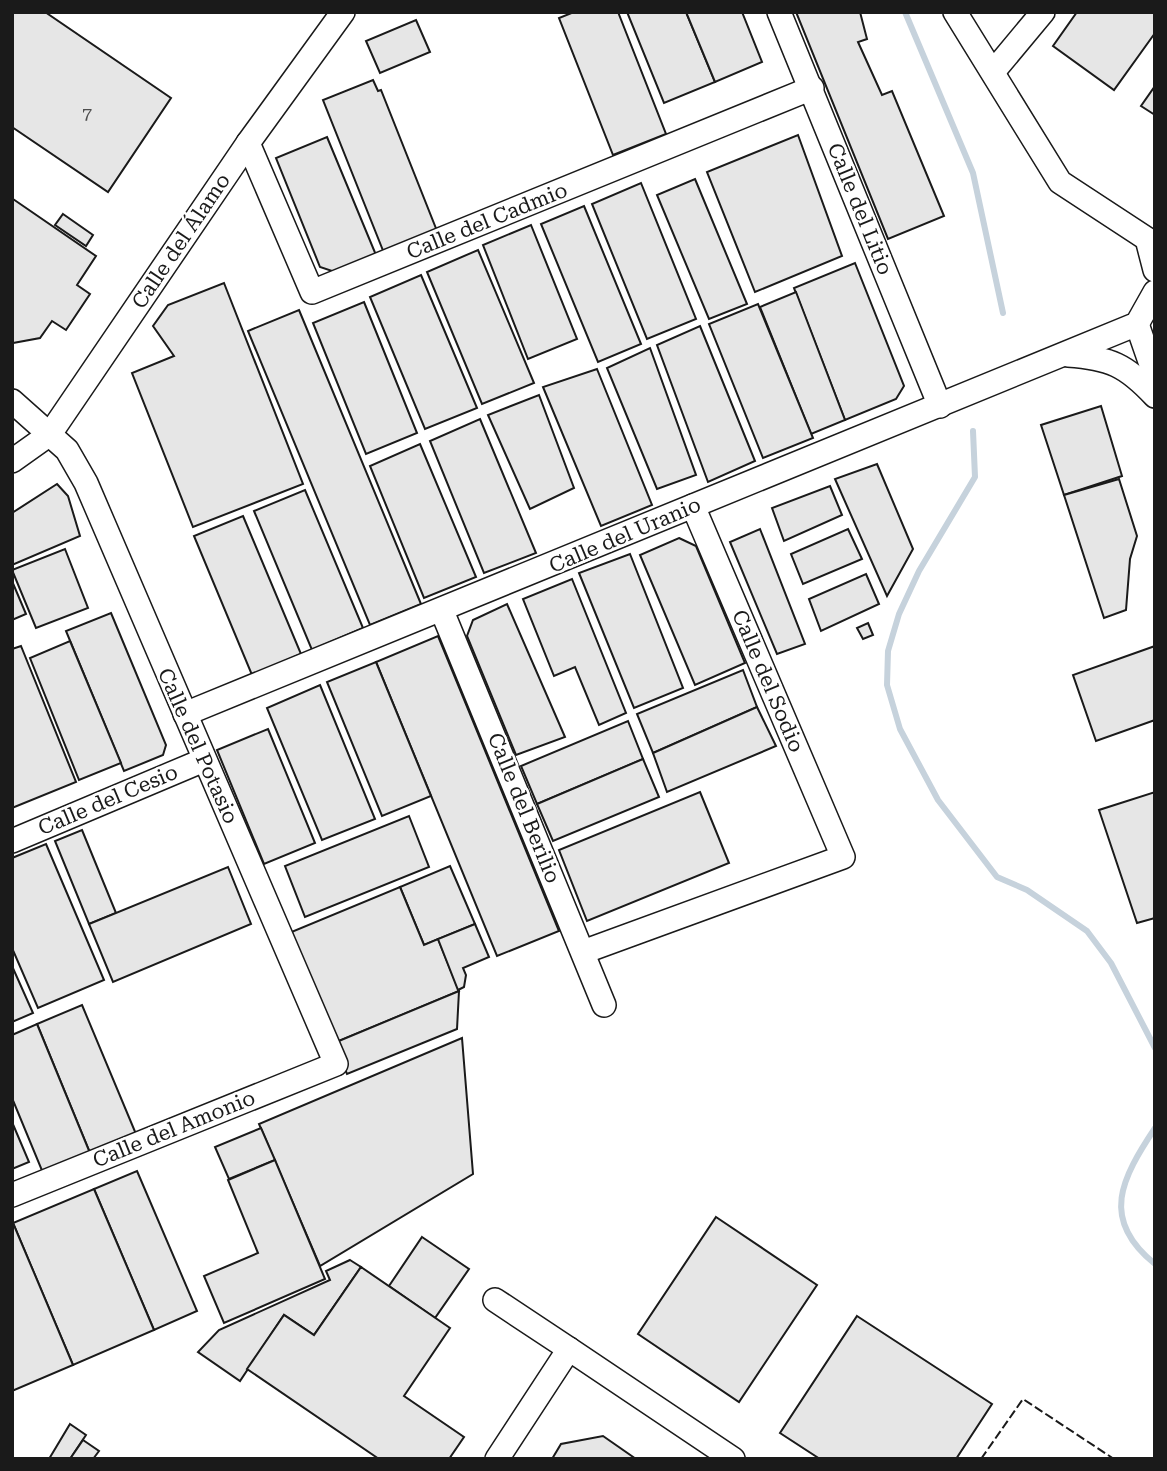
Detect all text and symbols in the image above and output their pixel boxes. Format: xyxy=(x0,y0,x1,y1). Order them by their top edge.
house number: 7 xyxy=(82,103,92,124)
street label: Calle del Litio xyxy=(823,140,897,278)
street label: Calle del Álamo xyxy=(126,168,235,313)
street label: Calle del Cadmio xyxy=(403,178,571,264)
street label: Calle del Uranio xyxy=(546,492,704,578)
street label: Calle del Sodio xyxy=(727,606,809,756)
street label: Calle del Potasio xyxy=(153,665,243,827)
street label: Calle del Berilio xyxy=(483,729,565,887)
street label: Calle del Cesio xyxy=(35,760,181,840)
street label: Calle del Amonio xyxy=(89,1086,259,1172)

